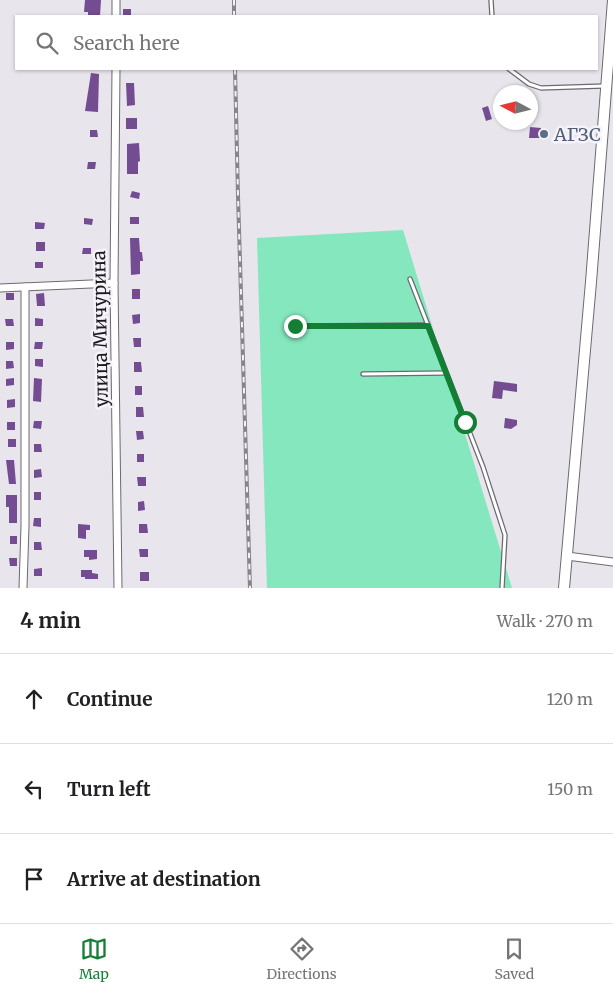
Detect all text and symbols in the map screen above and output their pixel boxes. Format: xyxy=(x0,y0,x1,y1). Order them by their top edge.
search box xyxy=(15,15,598,70)
icon: search xyxy=(33,29,61,57)
text: Search here xyxy=(73,31,180,55)
north arrow xyxy=(493,85,538,130)
place label: АГЗС xyxy=(553,123,601,146)
marker: АГЗС xyxy=(538,128,550,140)
street label: улица Мичурина xyxy=(87,250,113,408)
route end xyxy=(284,315,307,338)
route start xyxy=(454,411,477,434)
text: 4 min xyxy=(20,607,81,634)
text: Walk · 270 m xyxy=(497,611,593,631)
icon: ahead xyxy=(20,685,48,713)
text: Continue xyxy=(67,687,153,711)
text: 120 m xyxy=(547,689,593,709)
icon: left xyxy=(20,775,48,803)
text: Turn left xyxy=(67,777,151,801)
text: 150 m xyxy=(547,779,593,799)
icon: arrive xyxy=(20,865,48,893)
text: Arrive at destination xyxy=(67,867,261,891)
tab: Map xyxy=(79,935,109,983)
tab: Directions xyxy=(267,935,337,983)
tab: Saved xyxy=(494,935,534,983)

